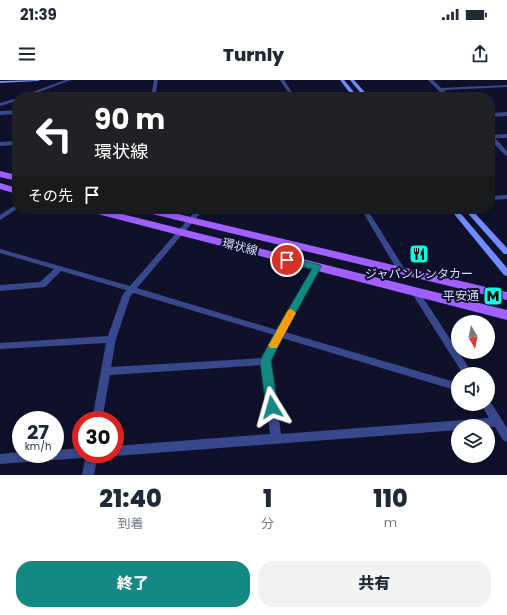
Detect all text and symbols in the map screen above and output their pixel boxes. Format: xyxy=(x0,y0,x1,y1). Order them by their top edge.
text: 21:39 xyxy=(20,4,57,25)
text: Turnly xyxy=(223,42,284,67)
icon: menu xyxy=(16,43,38,65)
icon: share xyxy=(469,43,491,65)
text: 90 m xyxy=(94,100,165,139)
icon: left xyxy=(28,108,80,160)
text: 環状線 xyxy=(94,139,148,164)
icon: arrive xyxy=(81,184,103,206)
text: その先 xyxy=(28,185,73,206)
street label: 環状線 xyxy=(221,234,260,259)
pin xyxy=(270,243,304,277)
restaurant icon: ジャパンレンタカー xyxy=(408,243,430,265)
icon: arrive xyxy=(276,249,298,271)
place label: ジャパンレンタカー xyxy=(365,265,473,282)
metro station icon: 平安通 xyxy=(482,285,504,307)
place label: 平安通 xyxy=(443,287,479,304)
north arrow xyxy=(451,315,495,359)
map controls xyxy=(451,315,495,463)
button: sound xyxy=(451,367,495,411)
position arrow xyxy=(251,386,293,428)
speed limit sign: 30 xyxy=(72,411,124,463)
text: 27 xyxy=(27,418,49,446)
button: layers xyxy=(451,419,495,463)
text: km/h xyxy=(25,439,51,454)
text: 21:40 xyxy=(99,482,162,515)
text: 1 xyxy=(263,482,272,515)
text: 110 xyxy=(373,482,408,515)
text: m xyxy=(384,513,397,532)
text: 到着 xyxy=(118,514,144,533)
text: 分 xyxy=(261,514,274,533)
button: 終了 xyxy=(16,561,250,607)
button: 共有 xyxy=(258,561,491,607)

